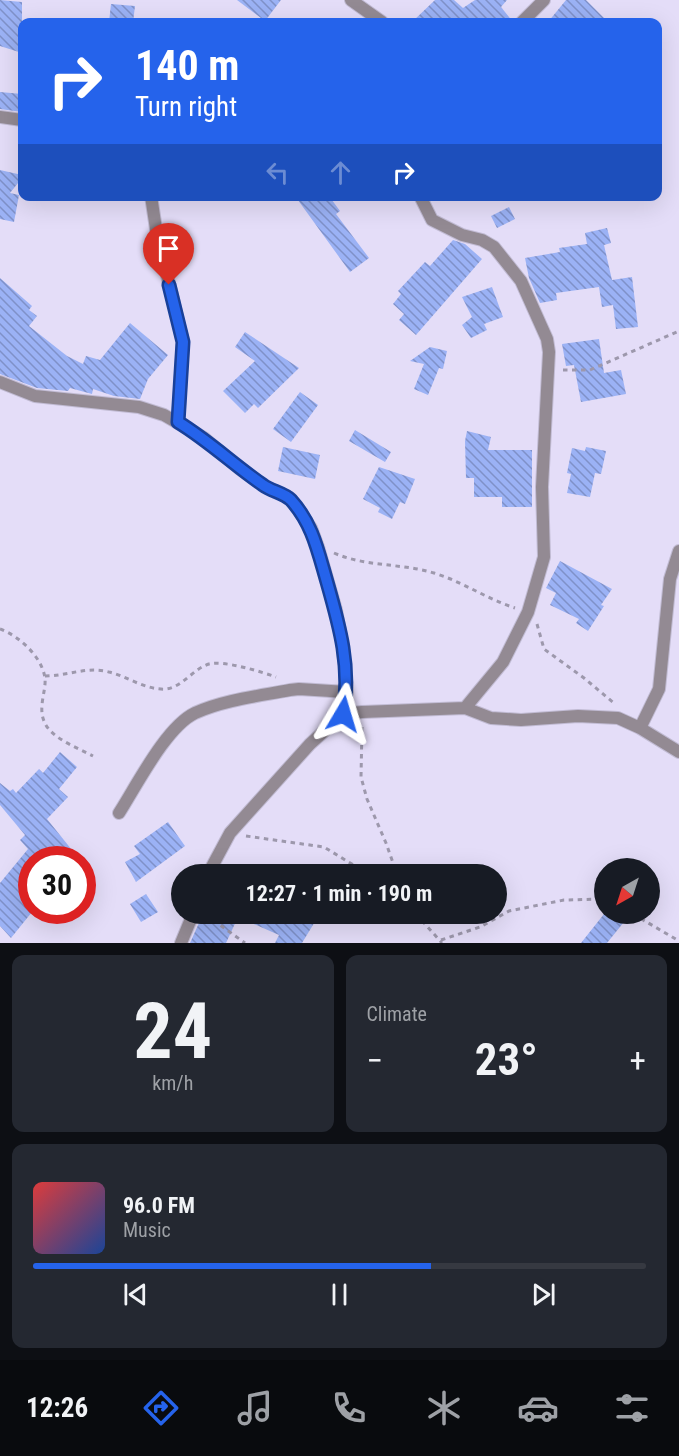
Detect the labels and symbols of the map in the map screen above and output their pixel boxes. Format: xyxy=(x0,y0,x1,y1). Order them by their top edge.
pin xyxy=(143,223,194,285)
position arrow xyxy=(311,682,375,746)
speed limit sign: 30 xyxy=(18,846,96,924)
north arrow xyxy=(594,858,660,924)

